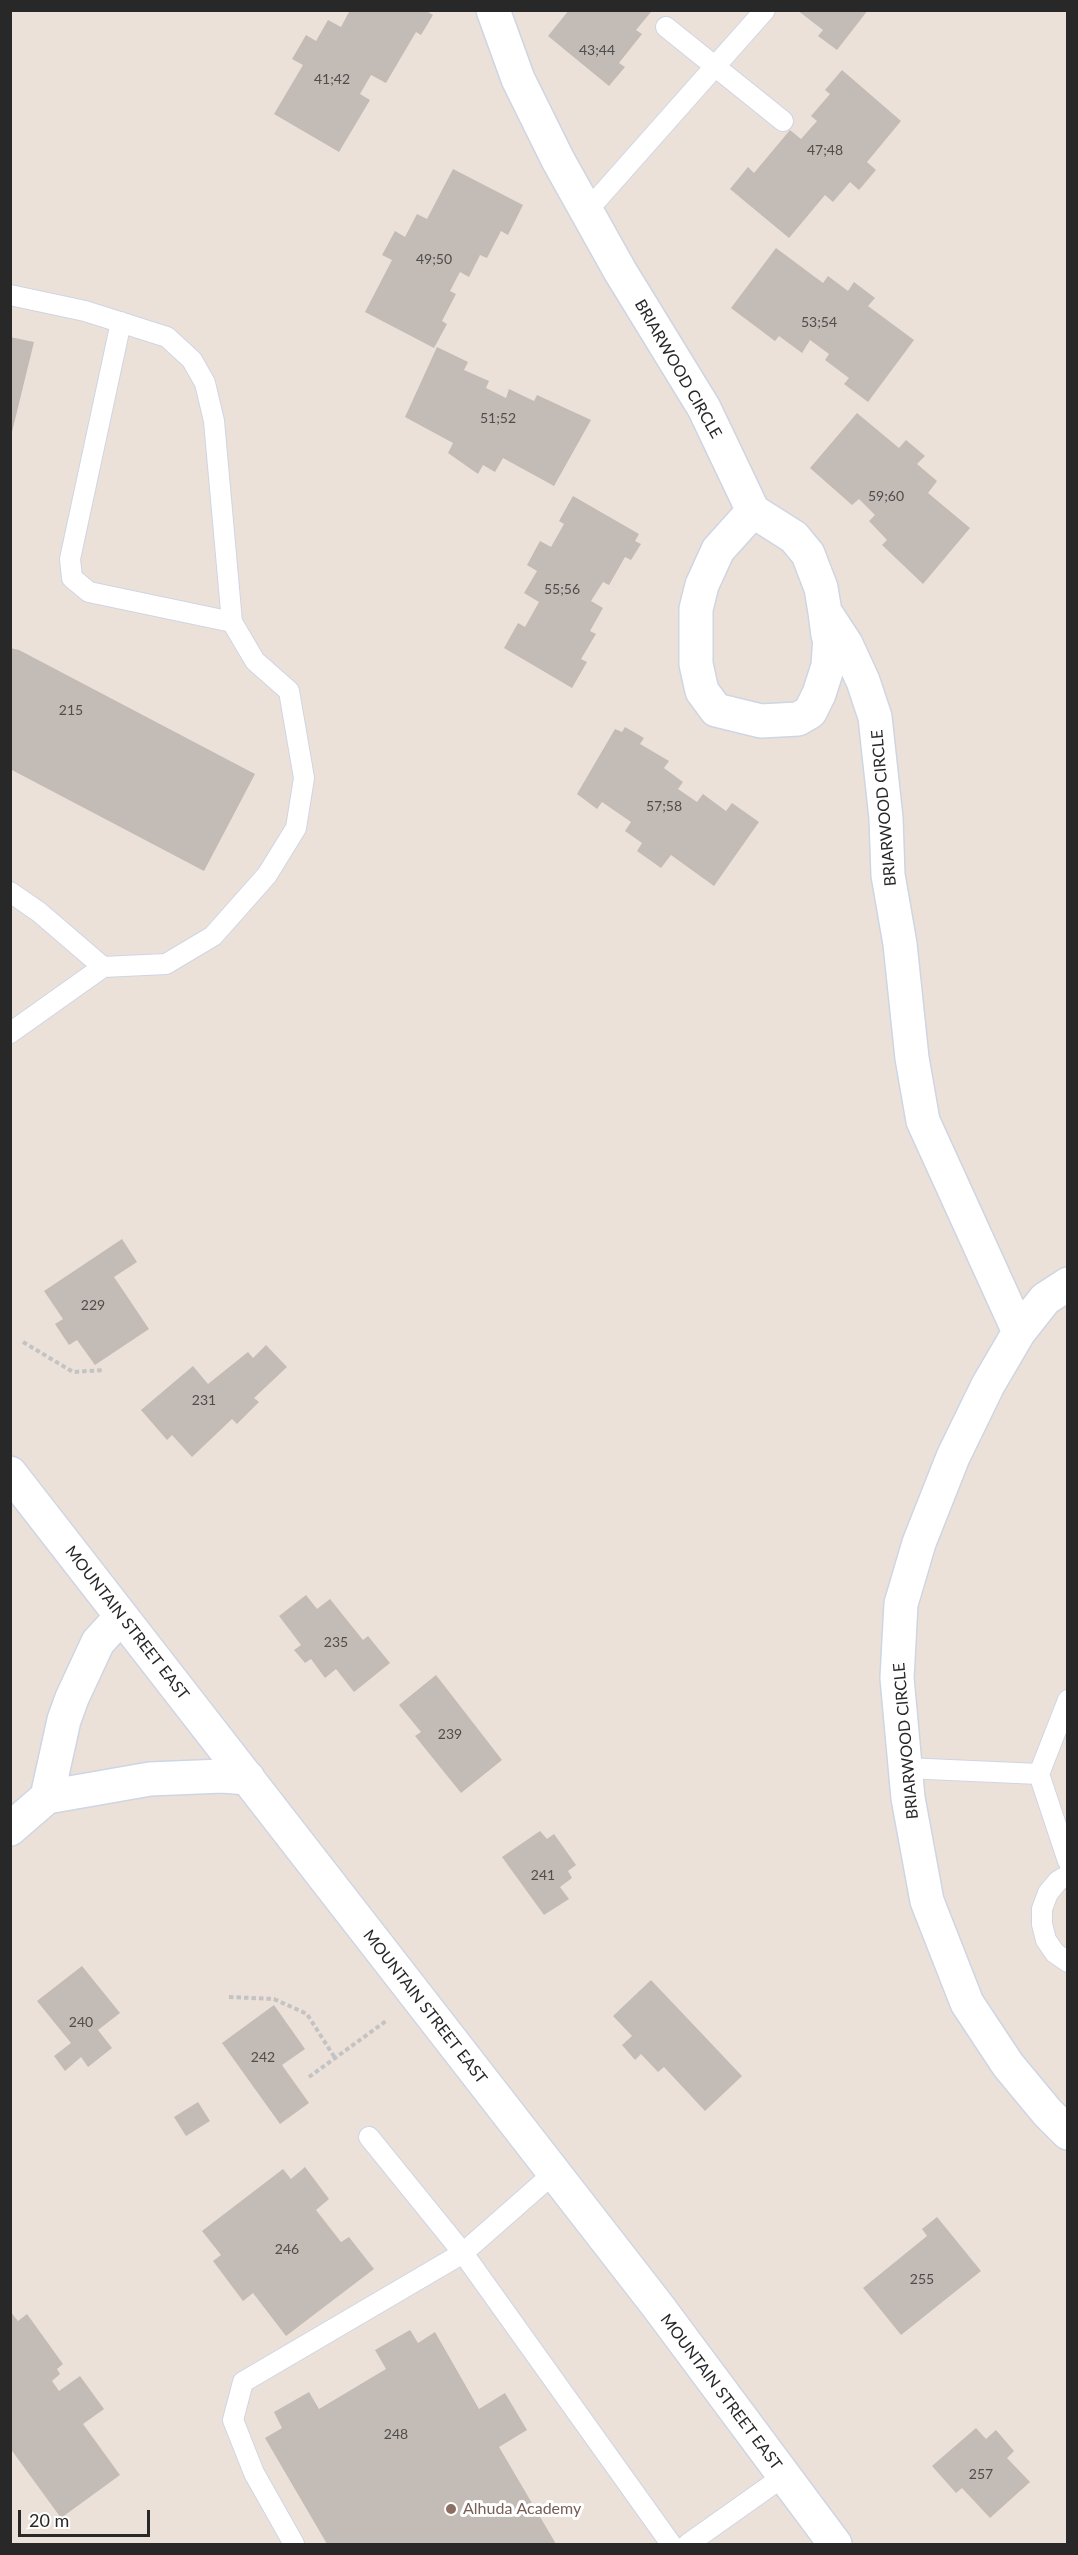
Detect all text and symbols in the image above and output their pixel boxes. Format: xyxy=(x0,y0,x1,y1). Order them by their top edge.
house number: 43;44 xyxy=(579,42,615,58)
house number: 41;42 xyxy=(314,71,350,87)
house number: 47;48 xyxy=(807,142,843,158)
house number: 49;50 xyxy=(416,251,452,267)
street label: BRIARWOOD CIRCLE xyxy=(630,296,726,442)
house number: 53;54 xyxy=(801,314,837,330)
house number: 51;52 xyxy=(480,410,516,426)
house number: 59;60 xyxy=(868,488,904,504)
house number: 55;56 xyxy=(544,581,580,597)
house number: 215 xyxy=(59,702,83,718)
street label: BRIARWOOD CIRCLE xyxy=(868,729,900,887)
house number: 57;58 xyxy=(646,798,682,814)
house number: 229 xyxy=(81,1297,105,1313)
house number: 231 xyxy=(192,1392,216,1408)
street label: MOUNTAIN STREET EAST xyxy=(61,1542,193,1704)
house number: 235 xyxy=(324,1634,348,1650)
street label: BRIARWOOD CIRCLE xyxy=(890,1662,922,1820)
house number: 239 xyxy=(438,1726,462,1742)
house number: 241 xyxy=(531,1867,555,1883)
street label: MOUNTAIN STREET EAST xyxy=(359,1926,491,2088)
house number: 240 xyxy=(69,2014,93,2030)
house number: 242 xyxy=(251,2049,275,2065)
house number: 246 xyxy=(275,2241,299,2257)
house number: 255 xyxy=(910,2271,934,2287)
street label: MOUNTAIN STREET EAST xyxy=(656,2310,786,2474)
house number: 248 xyxy=(384,2426,408,2442)
house number: 257 xyxy=(969,2466,993,2482)
scale bar xyxy=(21,2498,153,2536)
place label: Alhuda Academy xyxy=(463,2499,581,2519)
marker: Alhuda Academy xyxy=(444,2502,458,2516)
text: 20 m xyxy=(29,2509,69,2531)

